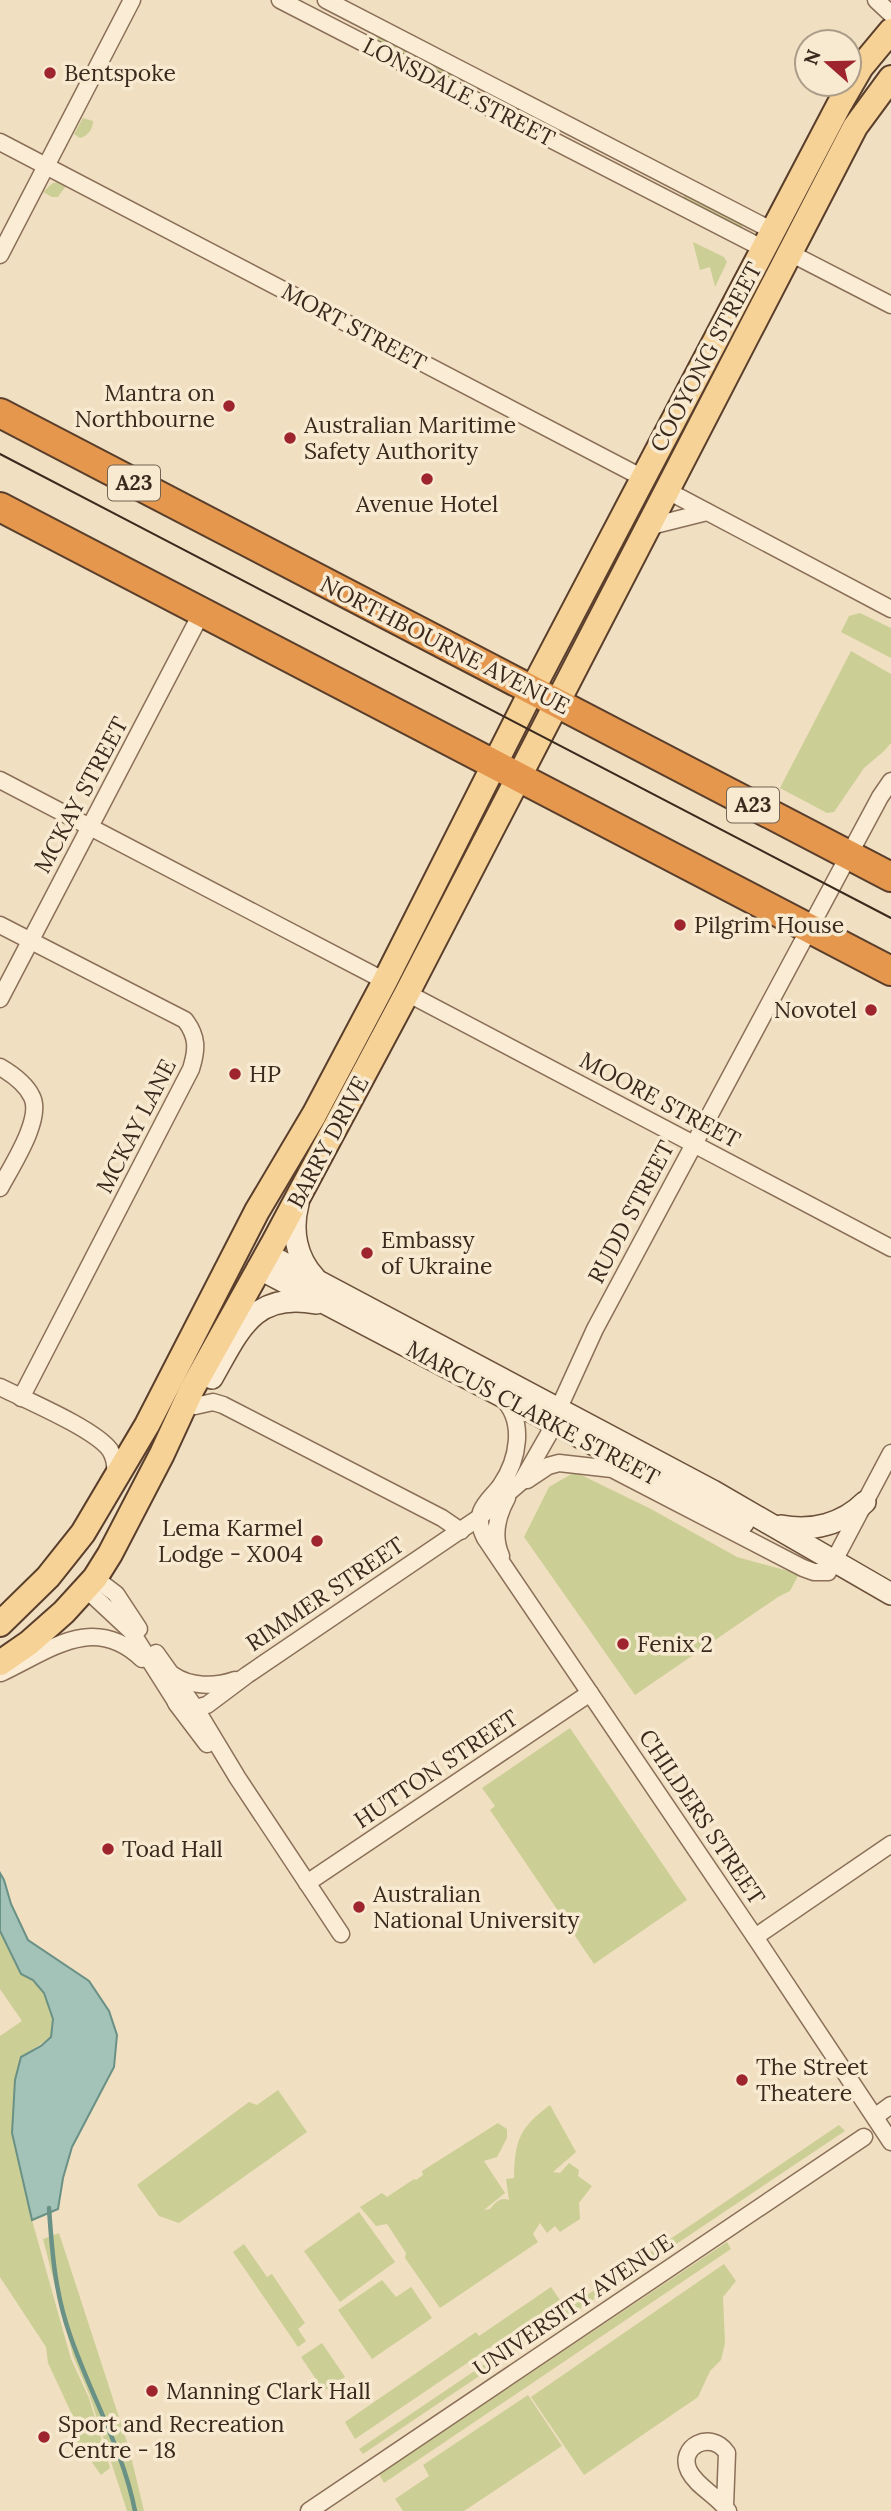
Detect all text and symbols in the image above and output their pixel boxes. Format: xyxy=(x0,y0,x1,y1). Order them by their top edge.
north arrow xyxy=(793,28,863,98)
street label: LONSDALE STREET xyxy=(358,31,560,153)
text: N xyxy=(798,46,826,68)
place label: Bentspoke xyxy=(64,58,176,87)
marker: Bentspoke xyxy=(42,65,58,81)
street label: COOYONG STREET xyxy=(643,257,768,457)
street label: MORT STREET xyxy=(277,276,432,377)
place label: Mantra on Northbourne xyxy=(74,378,215,433)
marker: Mantra on Northbourne xyxy=(221,398,237,414)
place label: Australian Maritime Safety Authority xyxy=(303,410,516,465)
marker: Australian Maritime Safety Authority xyxy=(282,430,298,446)
road number: A23 xyxy=(108,466,160,500)
marker: Avenue Hotel xyxy=(419,471,435,487)
place label: Avenue Hotel xyxy=(355,489,498,518)
street label: NORTHBOURNE AVENUE xyxy=(315,569,575,720)
street label: MCKAY STREET xyxy=(27,712,134,878)
road number: A23 xyxy=(727,788,779,822)
place label: Pilgrim House xyxy=(694,910,844,939)
marker: Pilgrim House xyxy=(672,917,688,933)
place label: Novotel xyxy=(774,995,857,1024)
marker: Novotel xyxy=(863,1002,879,1018)
street label: MOORE STREET xyxy=(575,1045,746,1154)
street label: MCKAY LANE xyxy=(89,1054,182,1198)
place label: HP xyxy=(249,1059,281,1088)
marker: HP xyxy=(227,1066,243,1082)
street label: BARRY DRIVE xyxy=(281,1071,375,1213)
street label: RUDD STREET xyxy=(581,1135,680,1288)
place label: Embassy of Ukraine xyxy=(381,1225,492,1280)
marker: Embassy of Ukraine xyxy=(359,1245,375,1261)
street label: MARCUS CLARKE STREET xyxy=(402,1333,665,1492)
place label: Lema Karmel Lodge - X004 xyxy=(158,1513,303,1568)
street label: RIMMER STREET xyxy=(240,1530,410,1657)
marker: Lema Karmel Lodge - X004 xyxy=(309,1533,325,1549)
place label: Fenix 2 xyxy=(637,1629,713,1658)
marker: Fenix 2 xyxy=(615,1636,631,1652)
street label: HUTTON STREET xyxy=(348,1703,524,1834)
street label: CHILDERS STREET xyxy=(633,1724,772,1910)
place label: Toad Hall xyxy=(122,1834,223,1863)
marker: Toad Hall xyxy=(100,1841,116,1857)
place label: Australian National University xyxy=(372,1879,580,1934)
marker: Australian National University xyxy=(351,1899,367,1915)
place label: The Street Theatere xyxy=(756,2052,868,2107)
marker: The Street Theatere xyxy=(734,2072,750,2088)
street label: UNIVERSITY AVENUE xyxy=(467,2227,678,2382)
place label: Manning Clark Hall xyxy=(166,2376,371,2405)
marker: Manning Clark Hall xyxy=(144,2383,160,2399)
place label: Sport and Recreation Centre - 18 xyxy=(58,2409,284,2464)
marker: Sport and Recreation Centre - 18 xyxy=(36,2429,52,2445)

